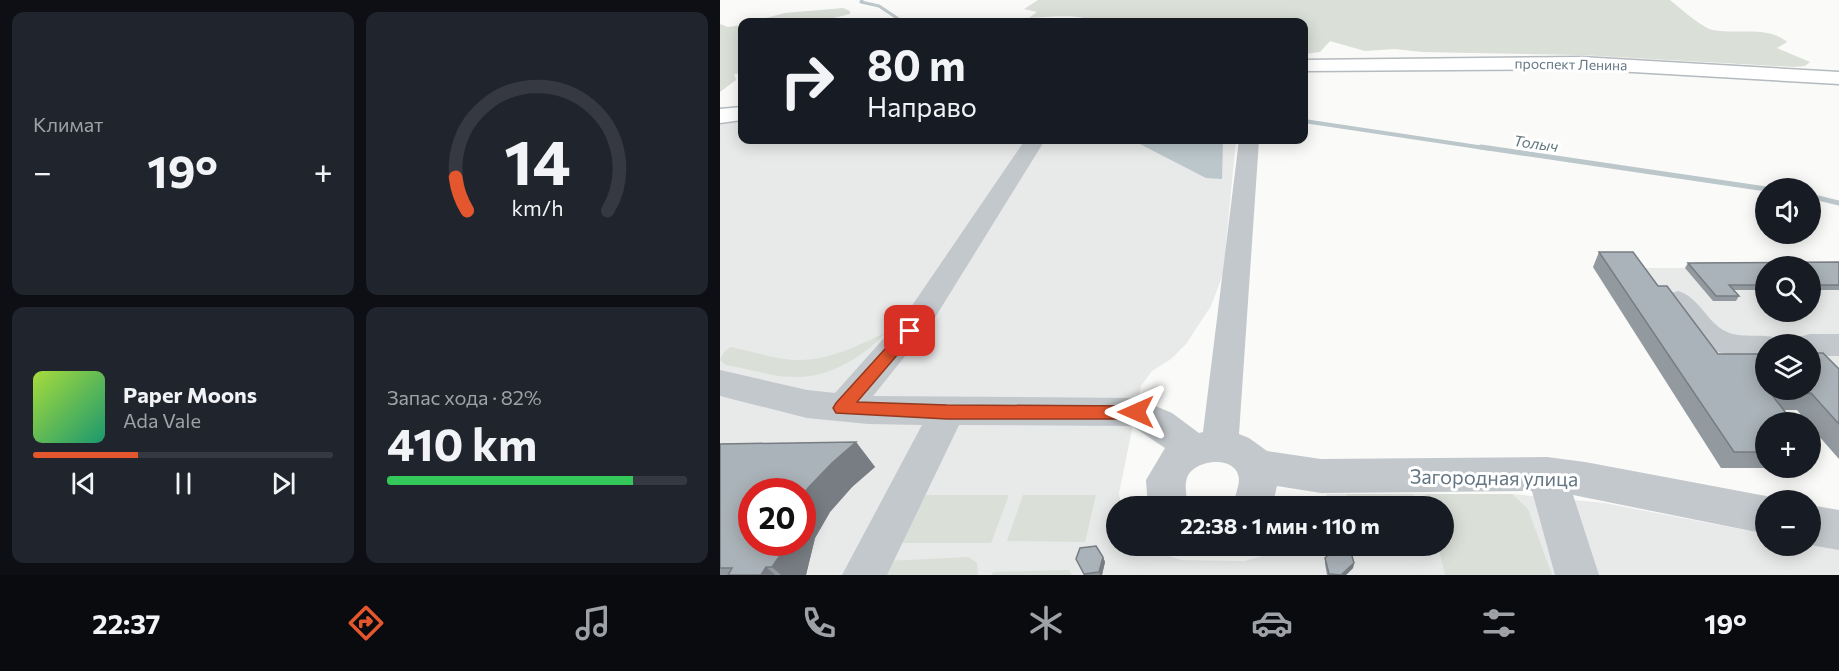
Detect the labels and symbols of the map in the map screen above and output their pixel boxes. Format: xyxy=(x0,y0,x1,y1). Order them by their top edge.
street label: проспект Ленина xyxy=(1515,55,1627,73)
water label: Толыч xyxy=(1513,131,1559,155)
pin xyxy=(884,305,935,356)
position arrow xyxy=(1104,380,1168,444)
street label: Загородная улица xyxy=(1410,464,1578,490)
speed limit sign: 20 xyxy=(738,478,816,556)

